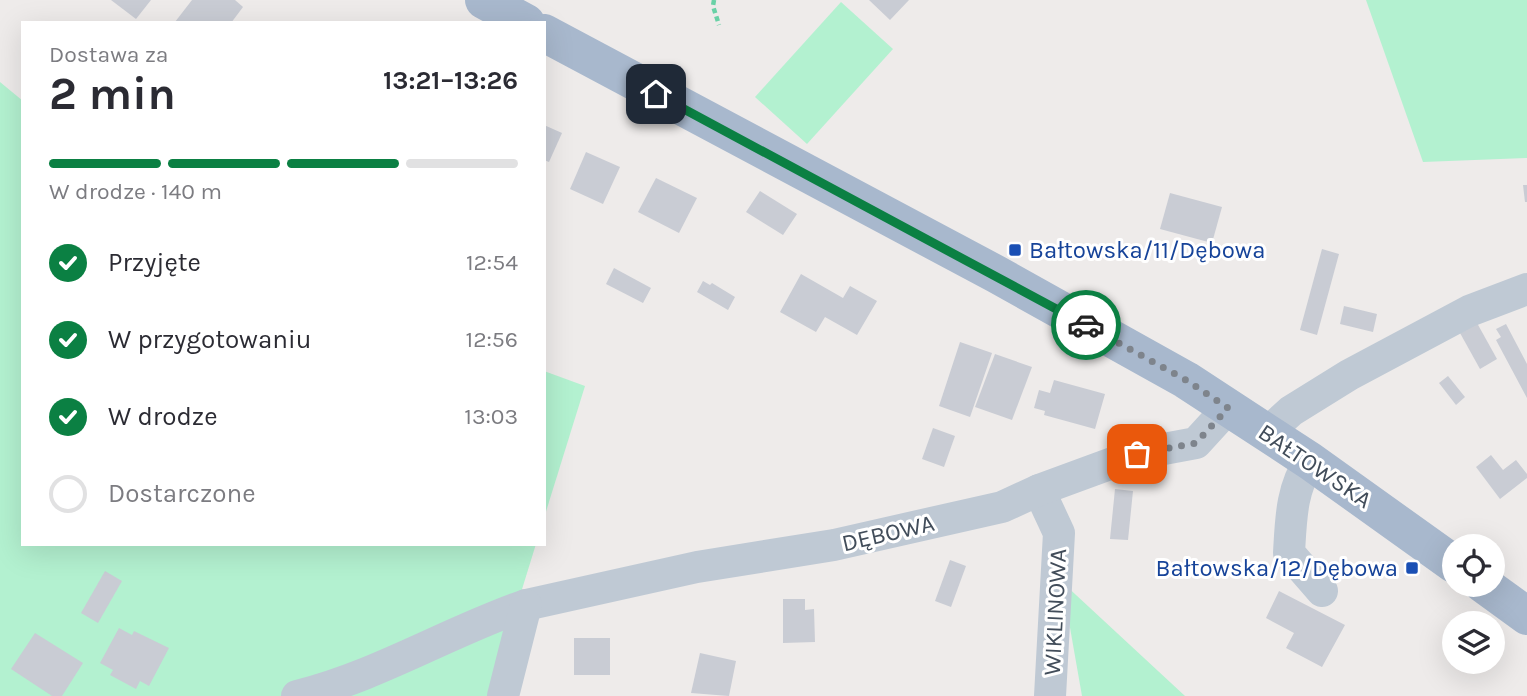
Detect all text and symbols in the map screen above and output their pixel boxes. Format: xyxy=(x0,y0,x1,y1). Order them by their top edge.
text: Dostawa za xyxy=(49,41,169,68)
pin xyxy=(626,64,686,124)
text: 13:21–13:26 xyxy=(383,65,518,96)
text: 2 min xyxy=(49,67,176,121)
icon: home xyxy=(637,75,675,113)
text: W drodze · 140 m xyxy=(49,178,222,205)
place label: Bałtowska/11/Dębowa xyxy=(1029,236,1265,264)
marker: Bałtowska/11/Dębowa xyxy=(1007,242,1023,258)
icon: check xyxy=(49,244,87,282)
text: Przyjęte xyxy=(108,247,201,278)
text: 12:54 xyxy=(466,249,518,276)
courier xyxy=(1051,290,1121,360)
icon: car xyxy=(1067,306,1105,344)
icon: check xyxy=(49,321,87,359)
text: W przygotowaniu xyxy=(108,324,311,355)
text: 12:56 xyxy=(466,326,518,353)
icon: check xyxy=(49,398,87,436)
text: W drodze xyxy=(108,401,218,432)
text: 13:03 xyxy=(464,403,518,430)
street label: BAŁTOWSKA xyxy=(1253,418,1377,514)
pin xyxy=(1107,424,1167,484)
icon: bag xyxy=(1118,435,1156,473)
text: Dostarczone xyxy=(108,478,256,509)
street label: DĘBOWA xyxy=(839,509,937,557)
map controls xyxy=(1442,534,1505,674)
button: locate xyxy=(1442,534,1505,597)
street label: WIKLINOWA xyxy=(1038,548,1072,676)
place label: Bałtowska/12/Dębowa xyxy=(1156,554,1398,582)
marker: Bałtowska/12/Dębowa xyxy=(1404,560,1420,576)
button: layers xyxy=(1442,611,1505,674)

